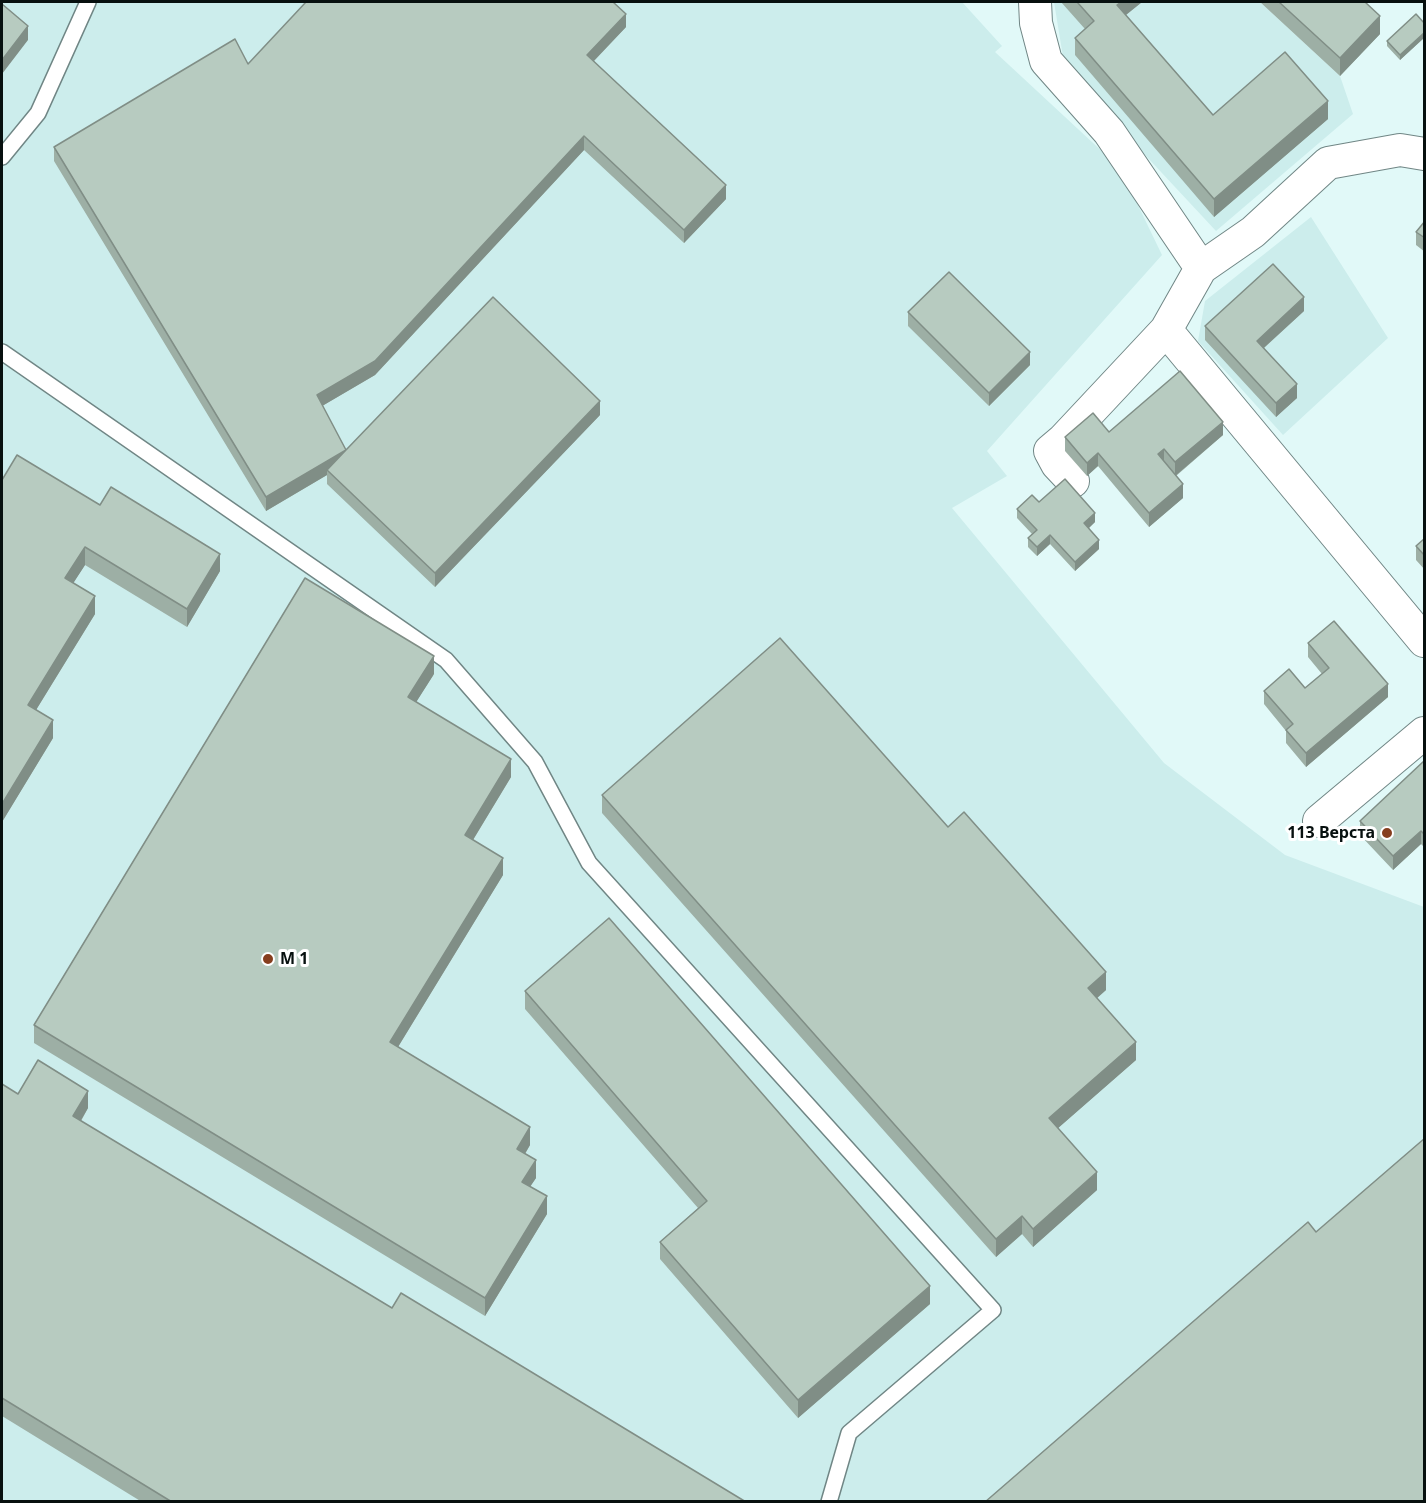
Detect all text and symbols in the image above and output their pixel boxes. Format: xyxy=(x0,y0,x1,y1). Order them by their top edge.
place label: 113 Верста xyxy=(1287,823,1375,843)
marker: 113 Верста xyxy=(1380,826,1394,840)
place label: M 1 xyxy=(280,949,308,969)
marker: M 1 xyxy=(261,952,275,966)

